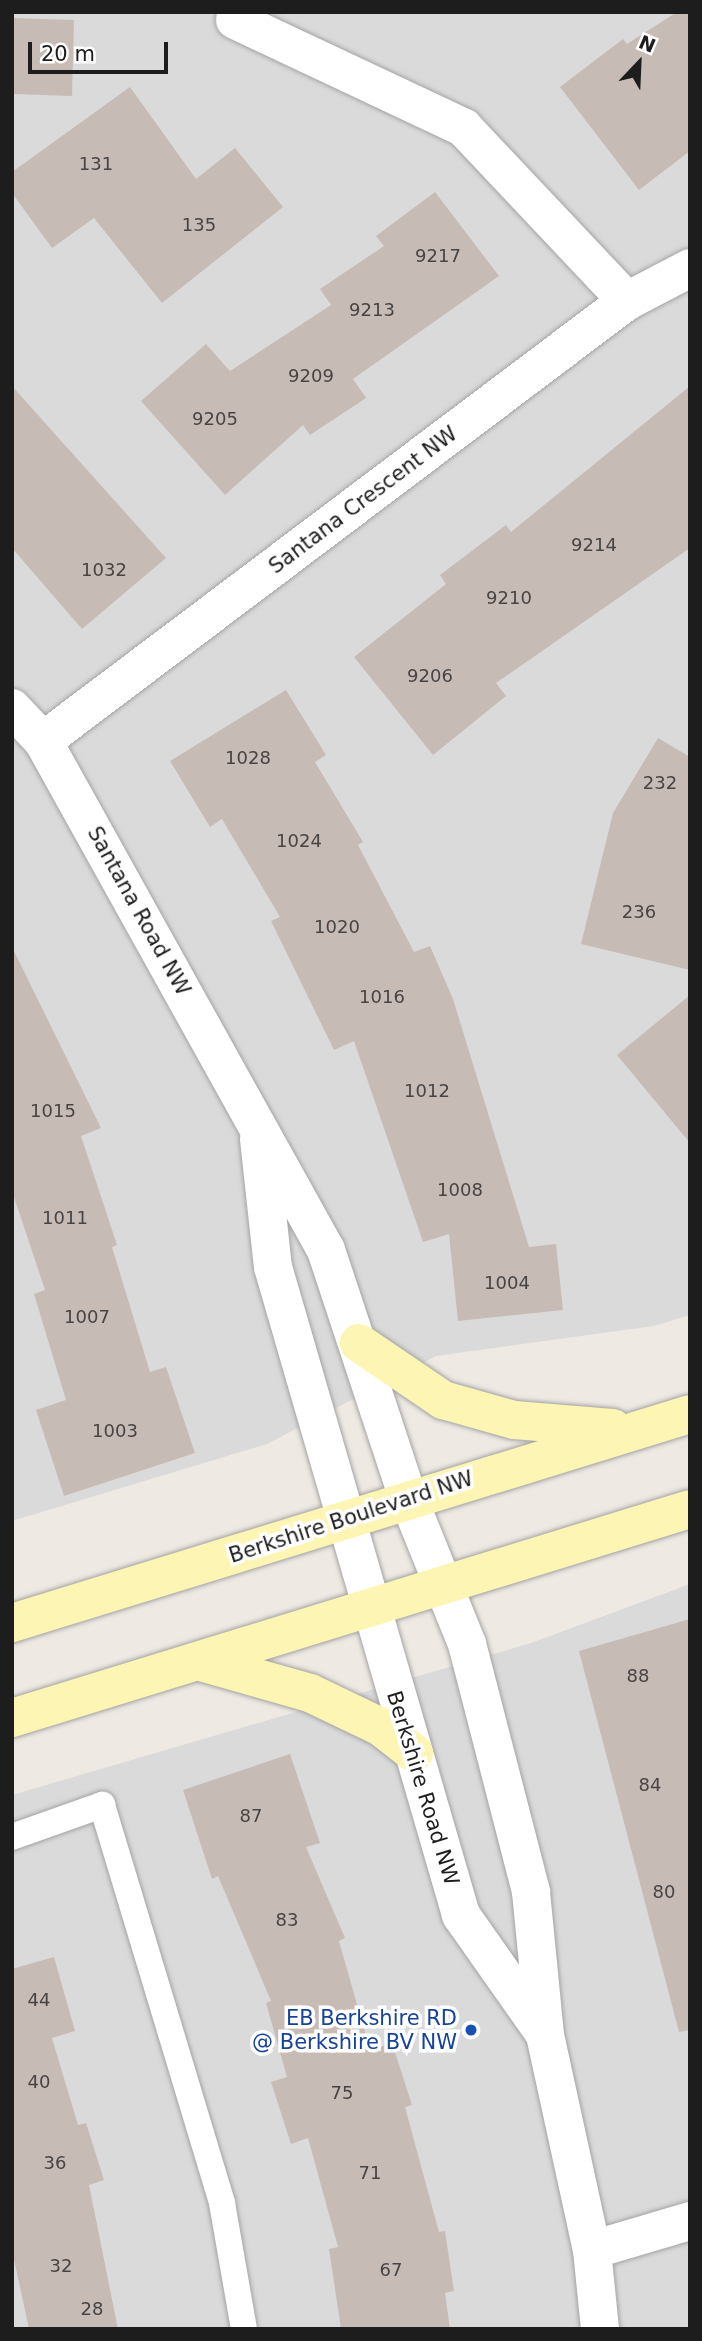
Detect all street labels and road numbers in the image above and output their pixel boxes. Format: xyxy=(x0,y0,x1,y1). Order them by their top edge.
street label: Santana Crescent NW xyxy=(264,421,462,579)
street label: Santana Road NW xyxy=(82,822,196,1000)
street label: Berkshire Boulevard NW xyxy=(226,1466,476,1568)
street label: Berkshire Road NW xyxy=(381,1688,465,1888)

